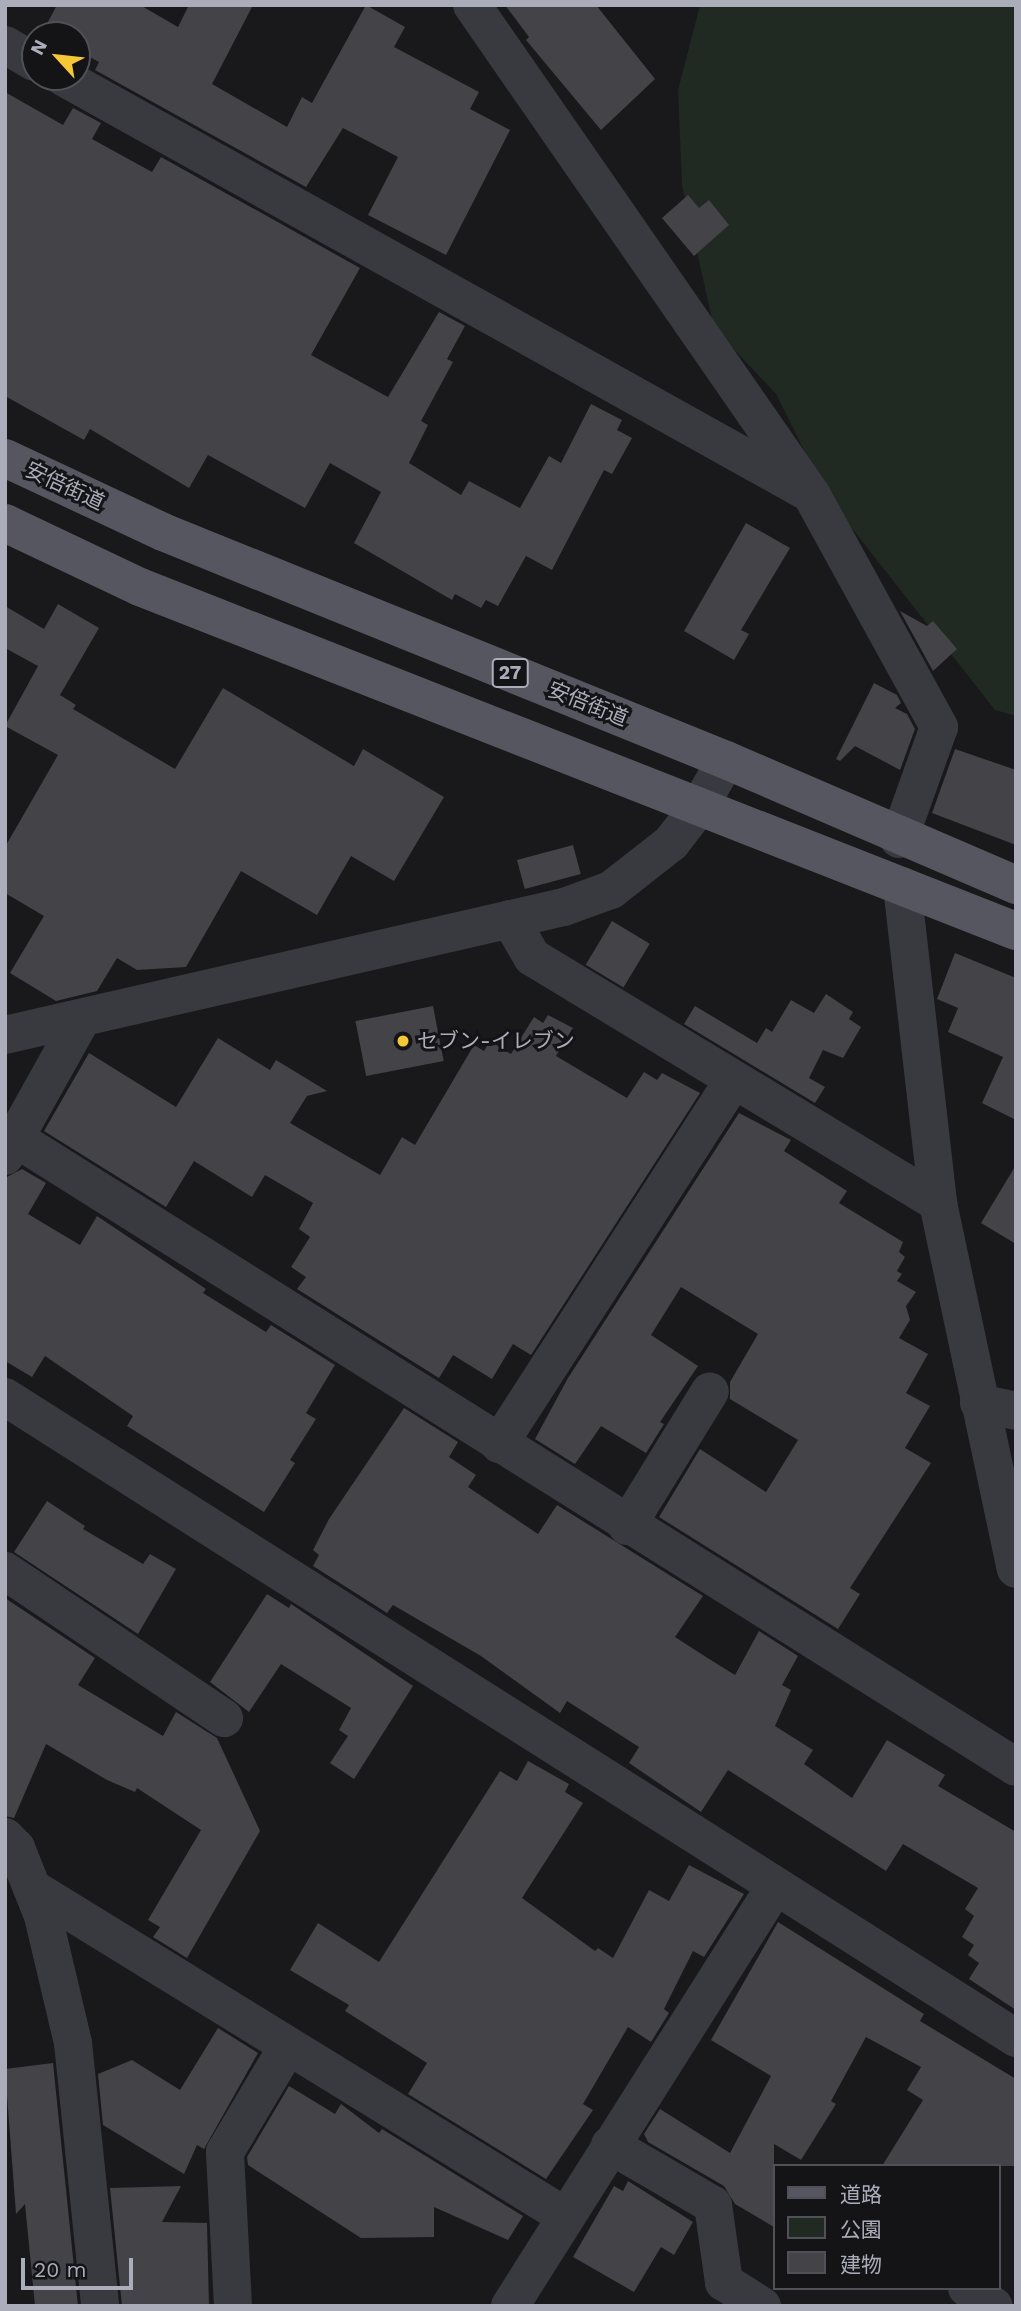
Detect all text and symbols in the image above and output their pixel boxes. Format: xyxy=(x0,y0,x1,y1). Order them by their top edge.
north arrow xyxy=(21,21,91,91)
text: N xyxy=(25,36,52,59)
street label: 安倍街道 xyxy=(22,457,108,515)
road number: 27 xyxy=(491,658,529,688)
street label: 安倍街道 xyxy=(544,677,632,731)
place label: セブン-イレブン xyxy=(417,1028,575,1054)
marker: セブン-イレブン xyxy=(395,1033,411,1049)
legend xyxy=(772,2164,1000,2290)
text: 道路 xyxy=(840,2182,882,2207)
text: 公園 xyxy=(840,2217,882,2242)
scale bar xyxy=(24,2244,136,2288)
text: 建物 xyxy=(840,2252,882,2277)
text: 20 m xyxy=(34,2257,86,2282)

